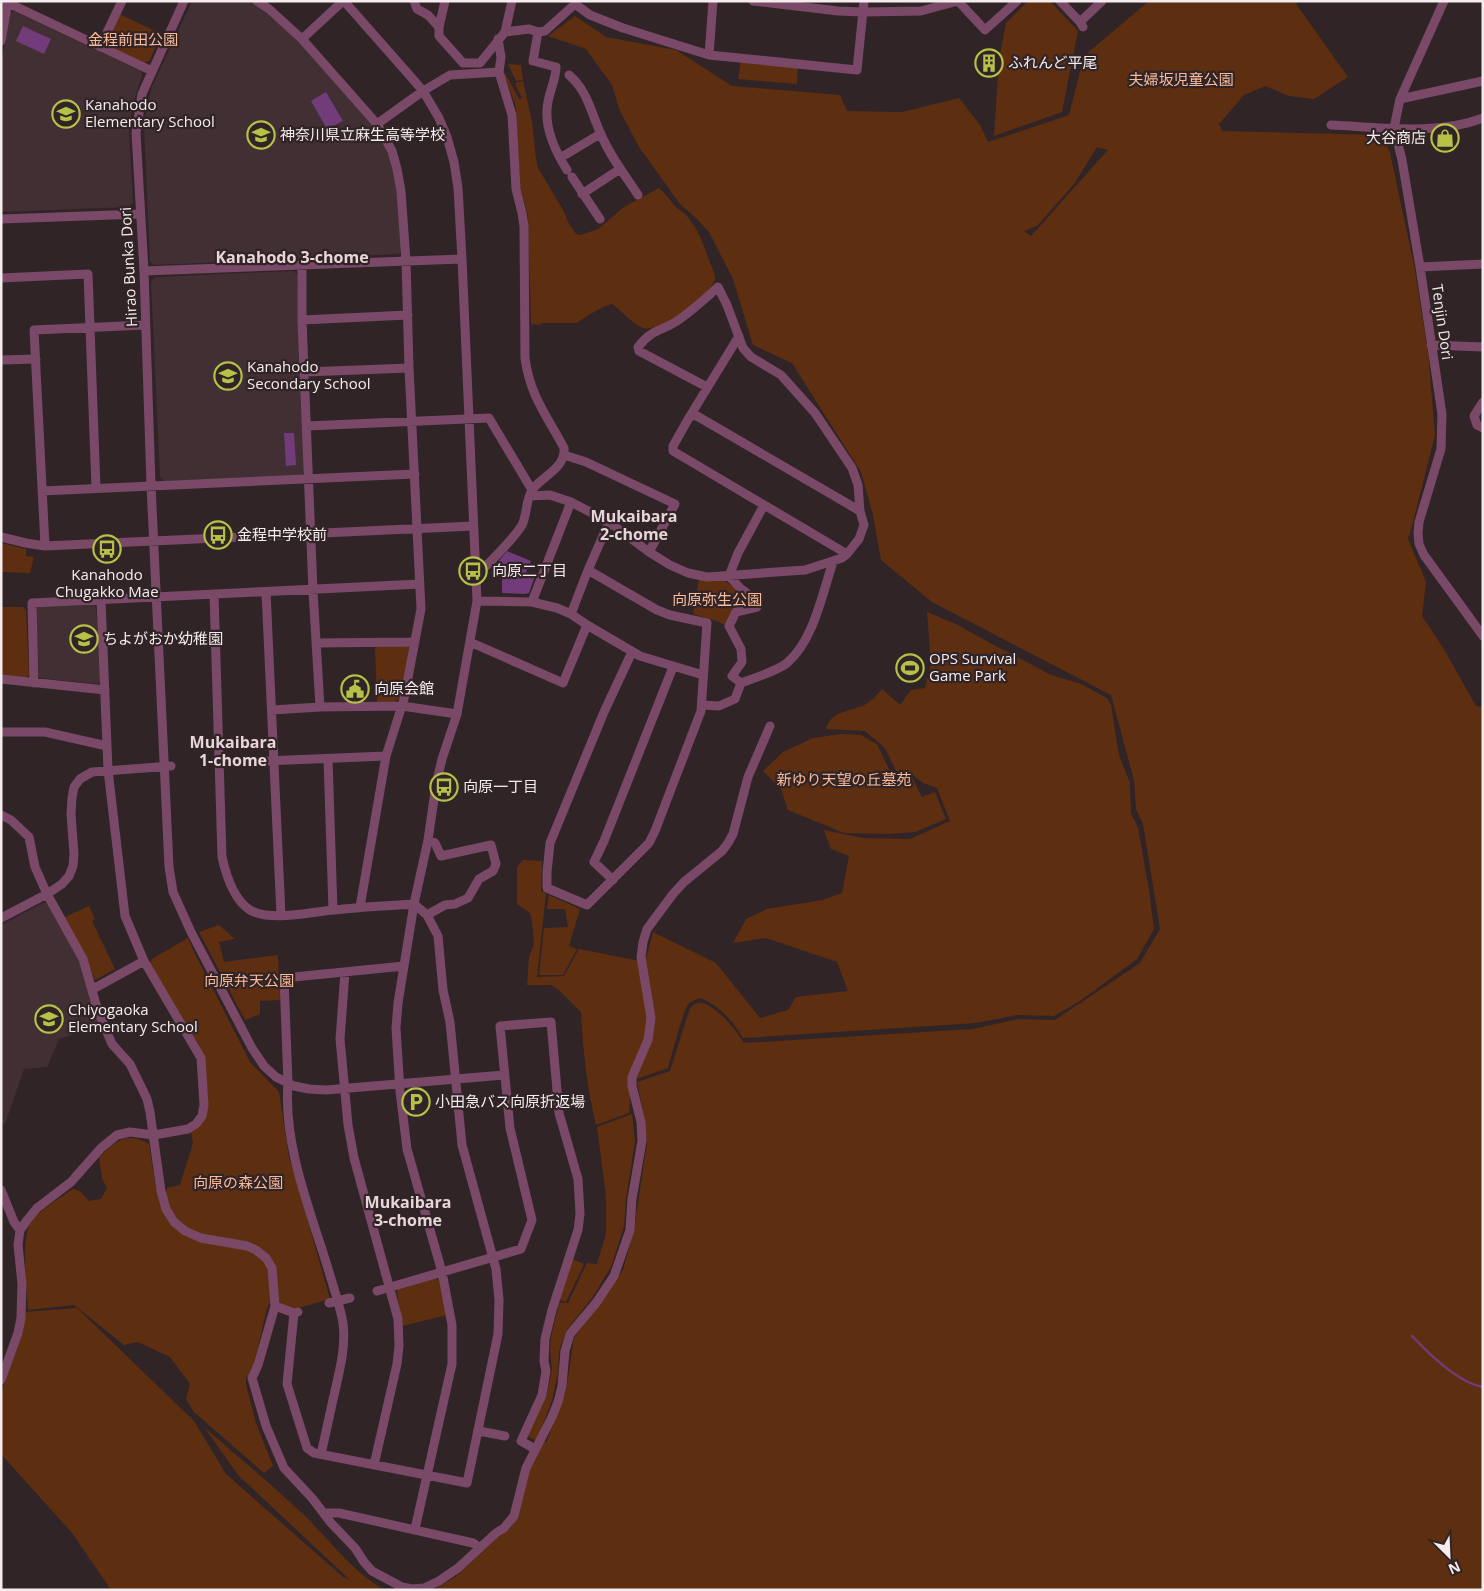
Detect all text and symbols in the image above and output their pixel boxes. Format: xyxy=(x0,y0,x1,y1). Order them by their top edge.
park label: 金程前田公園 xyxy=(88,29,178,49)
building icon: ふれんど平尾 xyxy=(974,48,1004,78)
place label: ふれんど平尾 xyxy=(1008,52,1098,72)
park label: 夫婦坂児童公園 xyxy=(1128,69,1234,89)
place label: Kanahodo Elementary School xyxy=(85,94,215,131)
school or university icon: Kanahodo Elementary School xyxy=(51,99,81,129)
school or university icon: 神奈川県立麻生高等学校 xyxy=(246,120,276,150)
shop icon: 大谷商店 xyxy=(1430,123,1460,153)
place label: 神奈川県立麻生高等学校 xyxy=(280,124,445,144)
place label: 大谷商店 xyxy=(1366,127,1426,147)
street label: Hirao Bunka Dori xyxy=(115,206,141,328)
district label: Kanahodo 3-chome xyxy=(215,246,369,268)
street label: Tenjin Dori xyxy=(1428,283,1458,361)
place label: Kanahodo Secondary School xyxy=(247,356,371,393)
school or university icon: Kanahodo Secondary School xyxy=(213,361,243,391)
district label: Mukaibara 2-chome xyxy=(591,505,677,545)
bus stop icon: 金程中学校前 xyxy=(203,520,233,550)
place label: 金程中学校前 xyxy=(237,524,327,544)
bus stop icon: Kanahodo Chugakko Mae xyxy=(92,534,122,564)
bus stop icon: 向原二丁目 xyxy=(458,556,488,586)
place label: 向原二丁目 xyxy=(492,560,567,580)
place label: Kanahodo Chugakko Mae xyxy=(55,564,159,601)
park label: 向原弥生公園 xyxy=(672,589,762,609)
school or university icon: ちよがおか幼稚園 xyxy=(69,624,99,654)
place label: ちよがおか幼稚園 xyxy=(103,628,223,648)
place label: OPS Survival Game Park xyxy=(929,648,1016,685)
sports icon: OPS Survival Game Park xyxy=(895,653,925,683)
public building icon: 向原会館 xyxy=(340,674,370,704)
place label: 向原会館 xyxy=(374,678,434,698)
district label: Mukaibara 1-chome xyxy=(190,731,276,771)
park label: 新ゆり天望の丘墓苑 xyxy=(776,769,912,789)
bus stop icon: 向原一丁目 xyxy=(429,772,459,802)
place label: 向原一丁目 xyxy=(463,776,538,796)
park label: 向原弁天公園 xyxy=(204,970,294,990)
place label: Chiyogaoka Elementary School xyxy=(68,999,198,1036)
school or university icon: Chiyogaoka Elementary School xyxy=(34,1004,64,1034)
parking icon: 小田急バス向原折返場 xyxy=(401,1087,431,1117)
place label: 小田急バス向原折返場 xyxy=(435,1091,585,1111)
park label: 向原の森公園 xyxy=(193,1172,283,1192)
district label: Mukaibara 3-chome xyxy=(365,1191,451,1231)
north arrow xyxy=(1424,1531,1474,1581)
text: N xyxy=(1445,1557,1464,1579)

